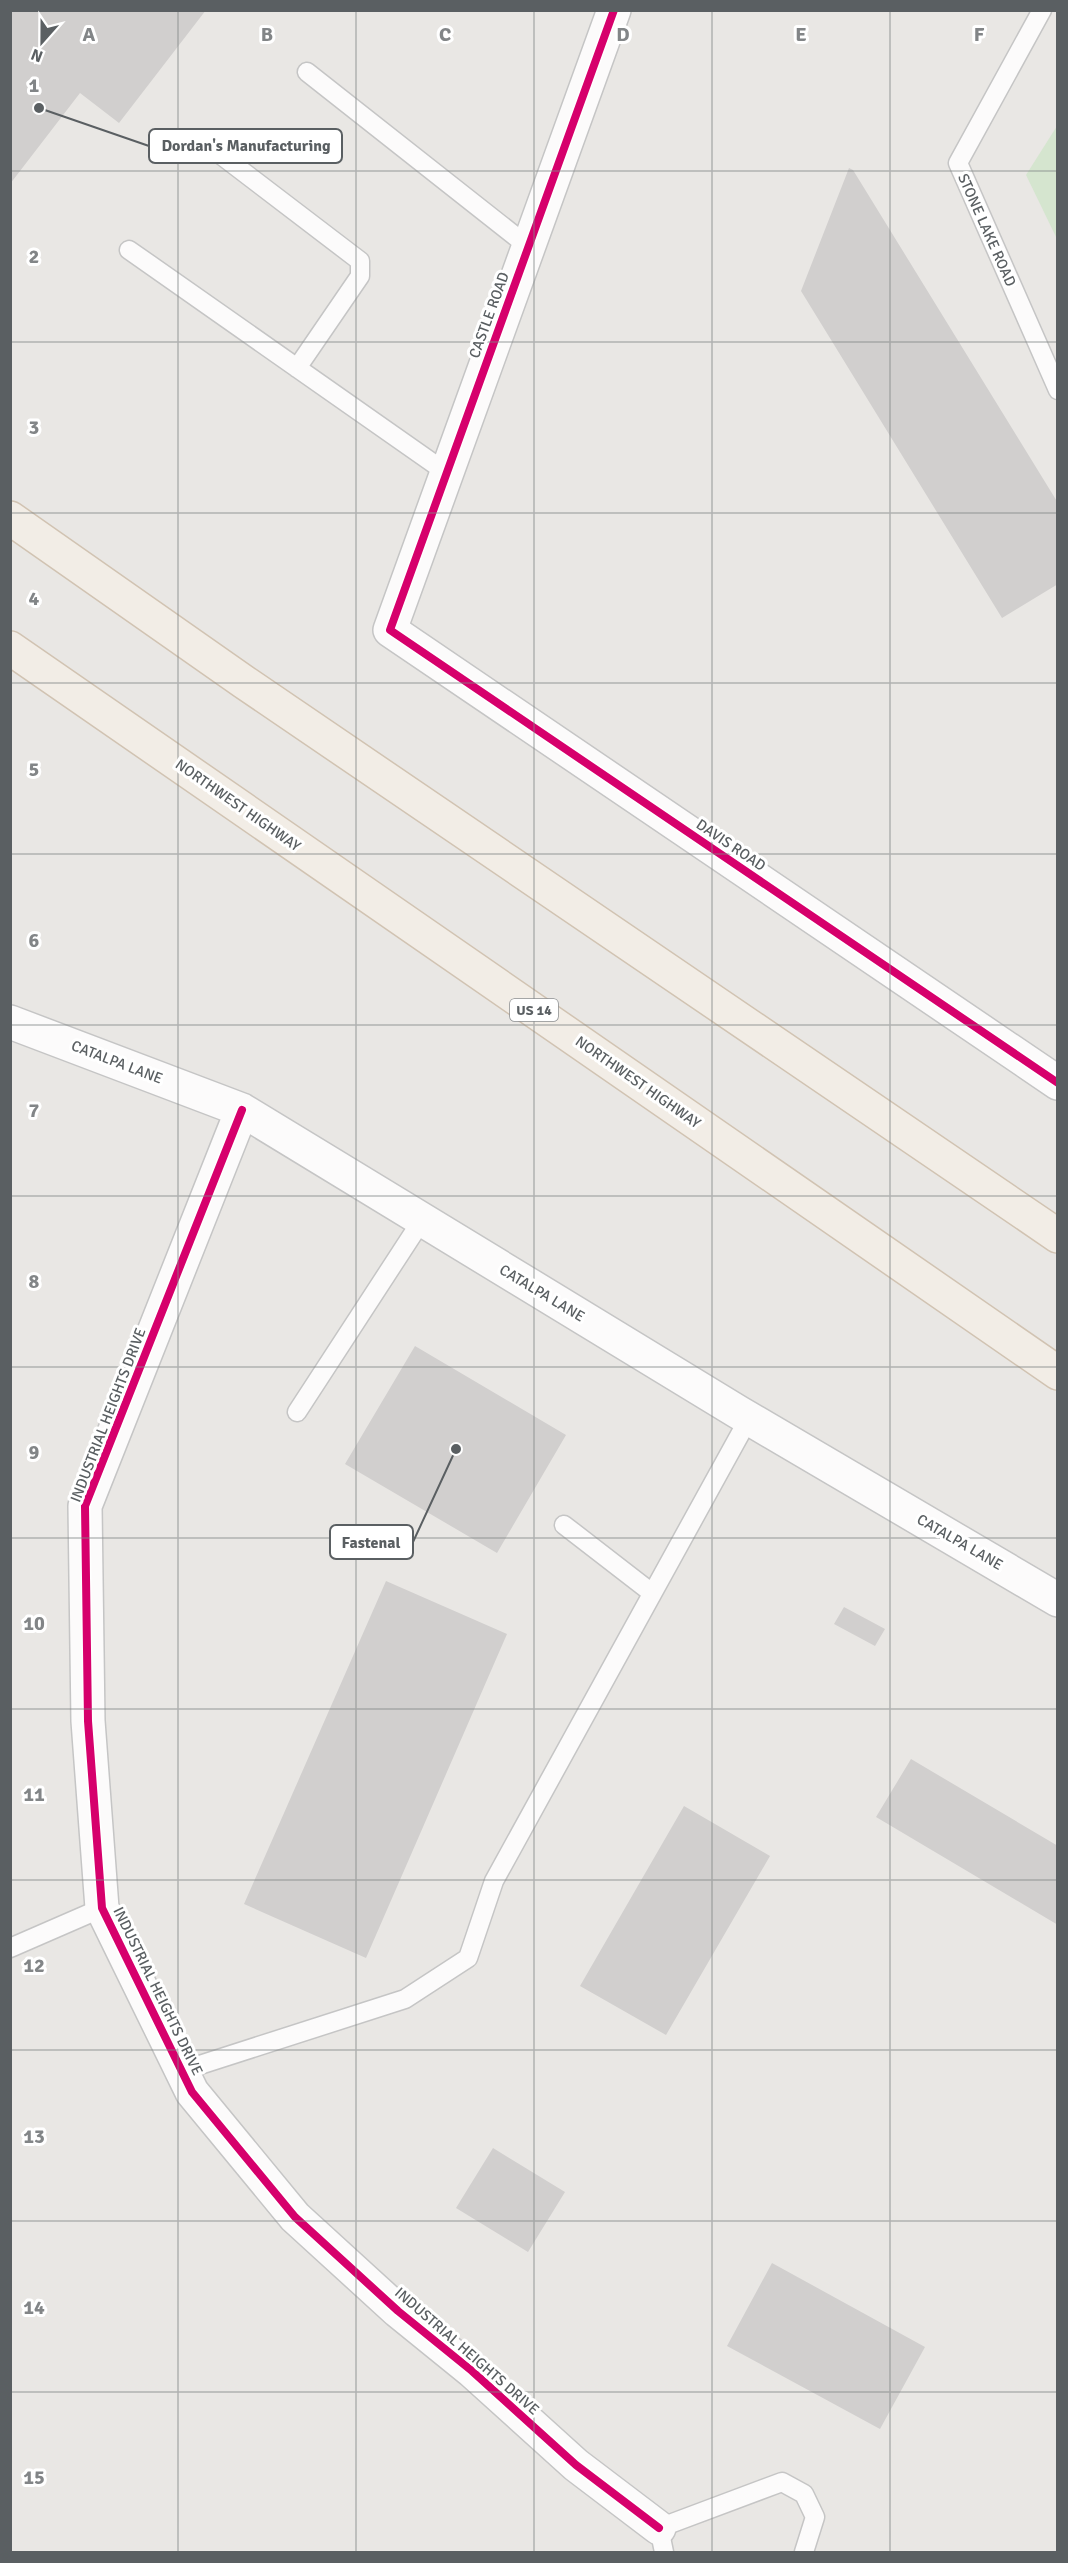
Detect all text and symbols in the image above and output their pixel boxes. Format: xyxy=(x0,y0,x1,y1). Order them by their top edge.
north arrow xyxy=(12,12,72,72)
text: A xyxy=(83,22,96,47)
text: B xyxy=(261,22,273,47)
text: C xyxy=(439,22,451,47)
text: D xyxy=(616,22,630,47)
text: E xyxy=(795,22,807,47)
text: F xyxy=(974,22,985,47)
text: N xyxy=(28,44,46,66)
text: 1 xyxy=(29,73,40,98)
callout: Dordan's Manufacturing xyxy=(149,129,342,163)
text: Dordan's Manufacturing xyxy=(161,136,331,156)
street label: STONE LAKE ROAD xyxy=(954,171,1020,289)
text: 2 xyxy=(29,244,39,269)
street label: CASTLE ROAD xyxy=(465,269,513,361)
text: 3 xyxy=(29,415,39,440)
text: 4 xyxy=(29,586,40,611)
street label: NORTHWEST HIGHWAY xyxy=(172,755,304,855)
text: 5 xyxy=(29,757,39,782)
street label: DAVIS ROAD xyxy=(693,815,769,875)
text: 6 xyxy=(29,928,40,953)
road number: US 14 xyxy=(510,999,558,1021)
street label: NORTHWEST HIGHWAY xyxy=(572,1032,704,1132)
street label: CATALPA LANE xyxy=(69,1036,165,1088)
text: 7 xyxy=(29,1098,40,1123)
street label: CATALPA LANE xyxy=(496,1261,588,1325)
text: 8 xyxy=(29,1269,40,1294)
street label: INDUSTRIAL HEIGHTS DRIVE xyxy=(66,1325,150,1505)
text: 9 xyxy=(29,1440,40,1465)
street label: CATALPA LANE xyxy=(914,1510,1006,1574)
callout: Fastenal xyxy=(330,1525,413,1559)
text: Fastenal xyxy=(341,1533,401,1553)
text: 10 xyxy=(23,1611,45,1636)
text: 11 xyxy=(23,1782,45,1807)
street label: INDUSTRIAL HEIGHTS DRIVE xyxy=(109,1904,207,2078)
text: 12 xyxy=(23,1953,45,1978)
text: 13 xyxy=(23,2124,45,2149)
street label: INDUSTRIAL HEIGHTS DRIVE xyxy=(391,2283,543,2419)
text: 14 xyxy=(23,2295,45,2320)
text: 15 xyxy=(23,2465,45,2490)

